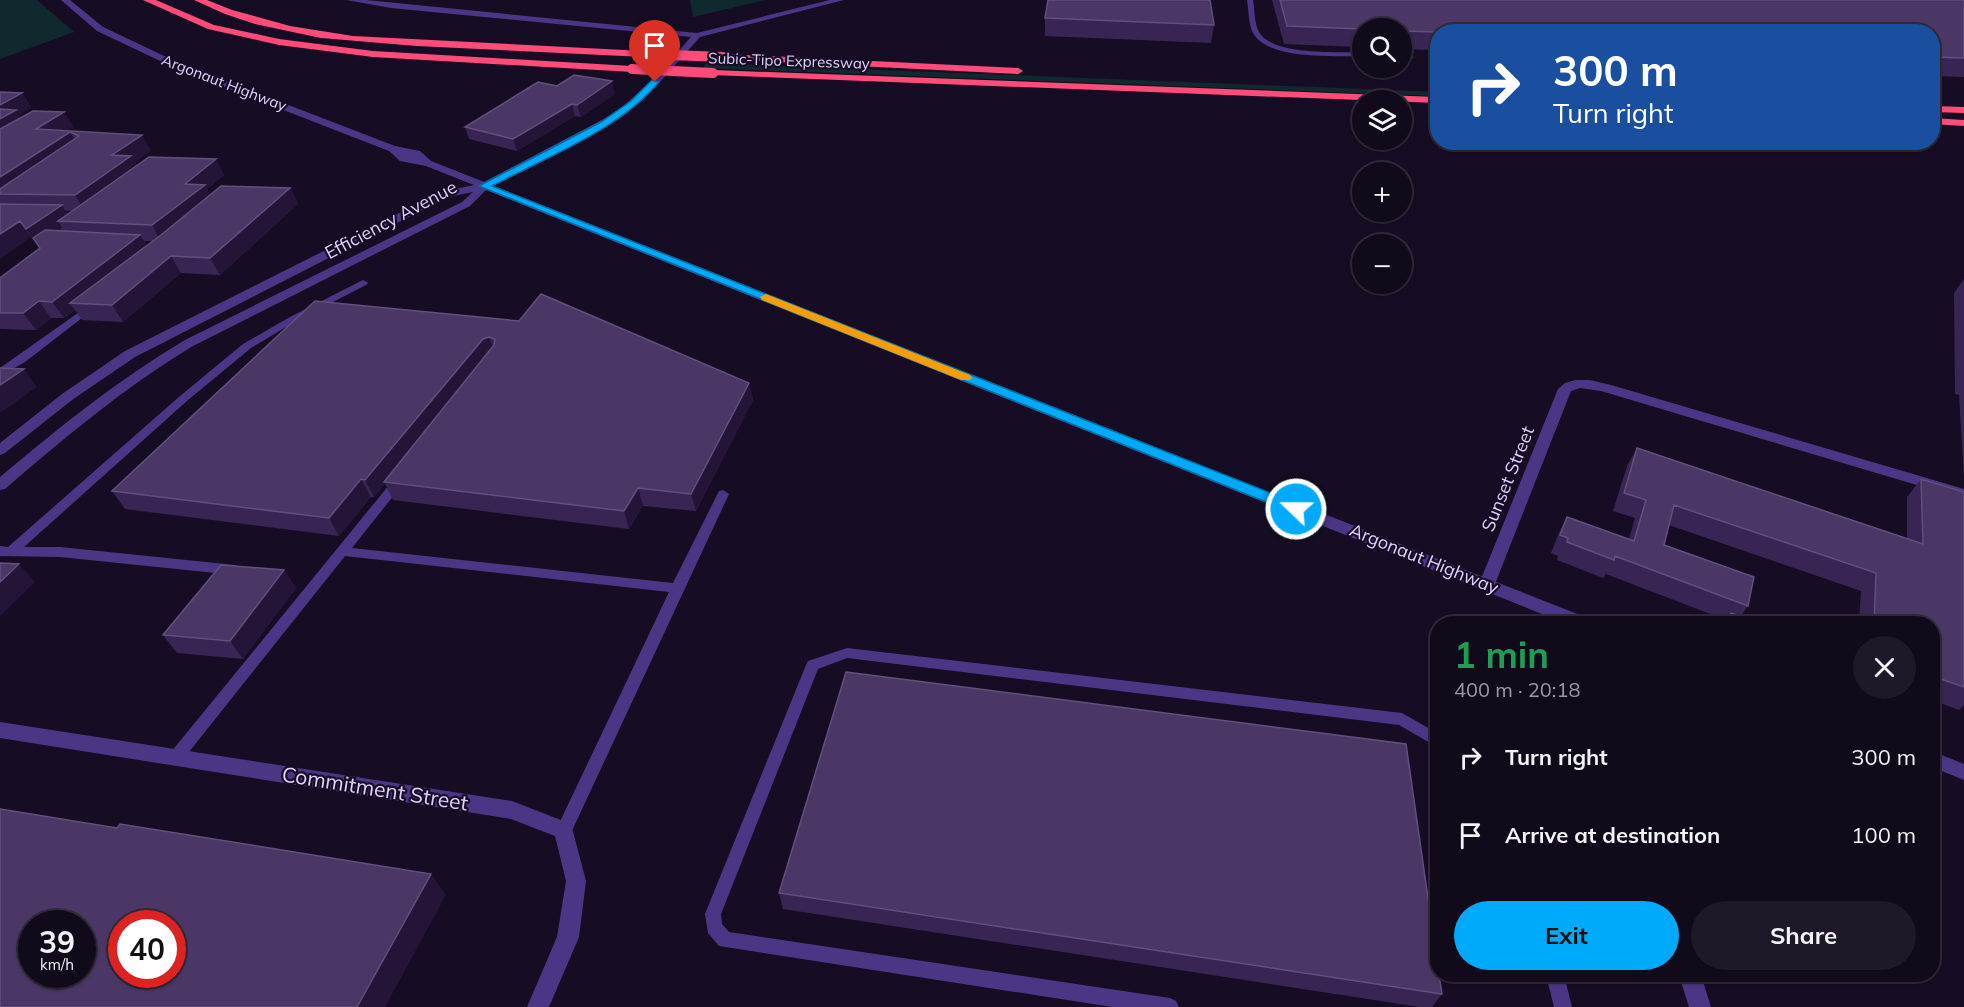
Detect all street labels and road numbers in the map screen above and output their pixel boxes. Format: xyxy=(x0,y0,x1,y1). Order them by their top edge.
street label: Subic-Tipo Expressway xyxy=(708,48,870,73)
street label: Argonaut Highway xyxy=(159,50,289,115)
street label: Efficiency Avenue xyxy=(321,175,461,264)
street label: Sunset Street xyxy=(1476,423,1539,535)
street label: Argonaut Highway xyxy=(1346,518,1502,599)
street label: Commitment Street xyxy=(280,760,470,816)

